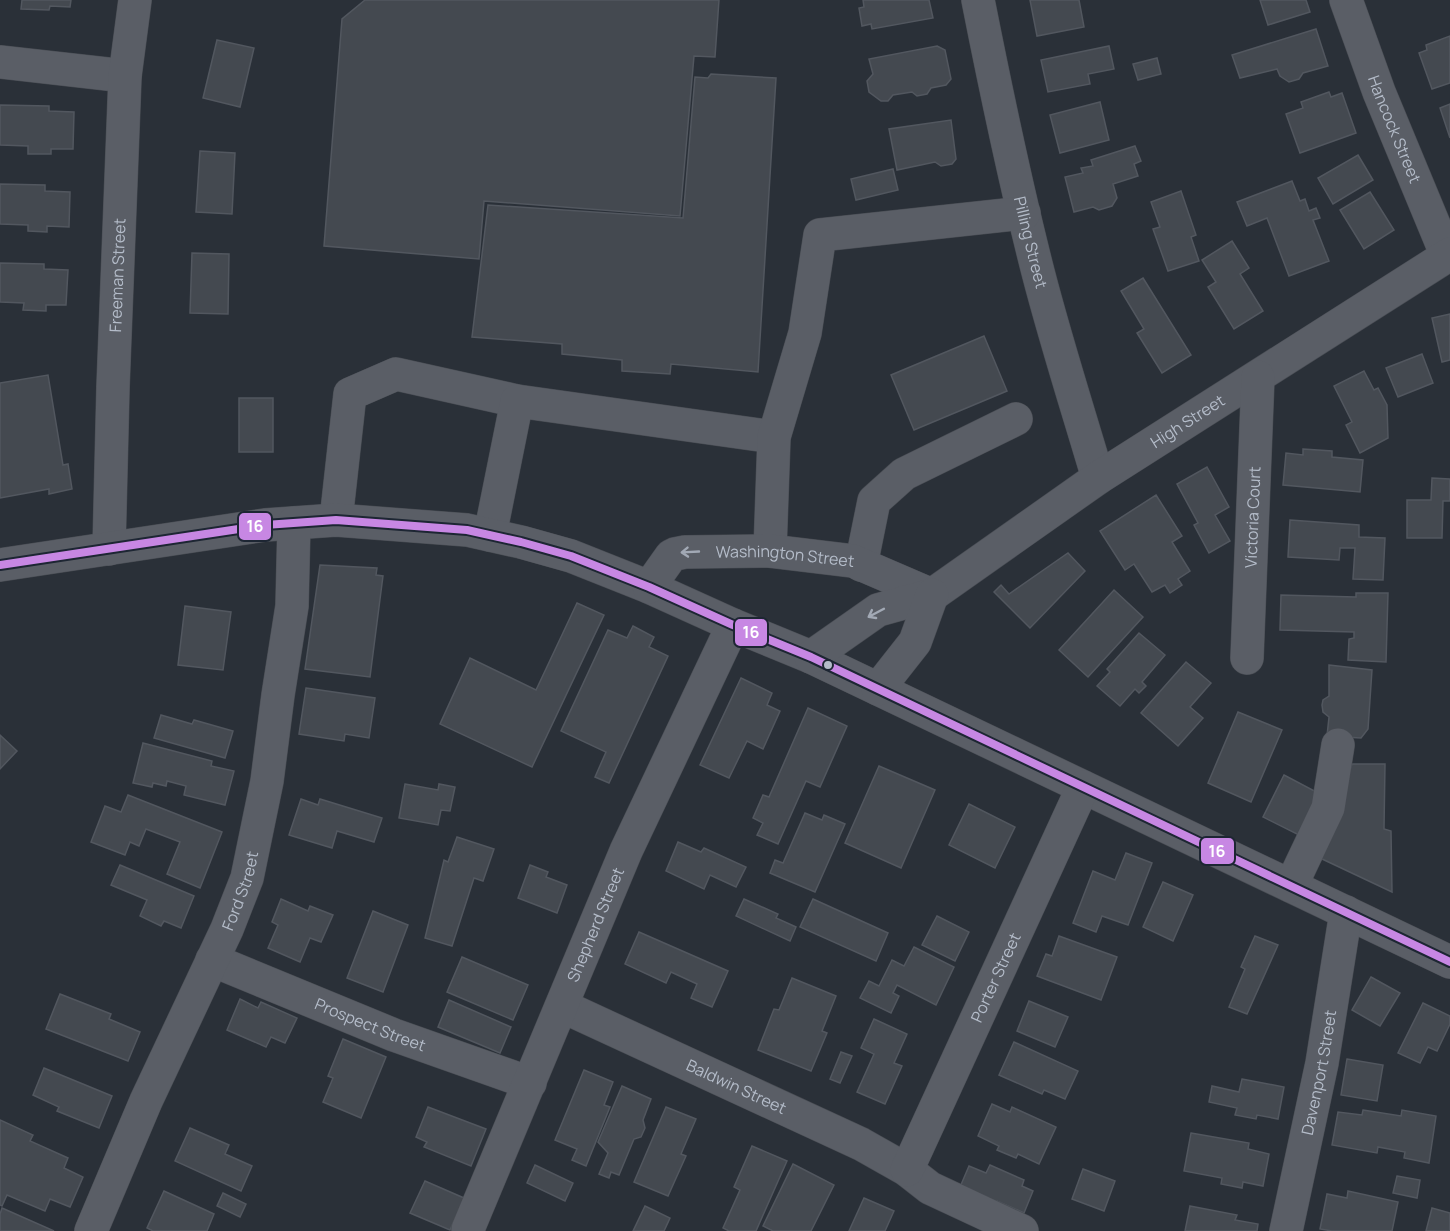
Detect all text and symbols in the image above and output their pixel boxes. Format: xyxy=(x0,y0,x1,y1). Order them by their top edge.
street label: Hancock Street xyxy=(1363,72,1426,186)
street label: Pilling Street xyxy=(1009,194,1053,291)
street label: Freeman Street xyxy=(104,218,131,333)
street label: High Street xyxy=(1146,389,1229,453)
street label: Victoria Court xyxy=(1240,466,1265,568)
line badge: 16 xyxy=(238,512,272,541)
text: 16 xyxy=(247,515,264,537)
street label: Washington Street xyxy=(716,540,856,572)
one-way arrow xyxy=(681,547,701,558)
one-way arrow xyxy=(868,607,885,619)
line badge: 16 xyxy=(734,618,768,647)
text: 16 xyxy=(743,621,760,643)
unlabelled marker xyxy=(822,659,834,671)
line badge: 16 xyxy=(1200,837,1235,865)
text: 16 xyxy=(1209,840,1226,862)
street label: Ford Street xyxy=(217,849,263,934)
street label: Shepherd Street xyxy=(562,864,629,985)
street label: Porter Street xyxy=(965,929,1026,1026)
street label: Prospect Street xyxy=(312,993,429,1056)
street label: Davenport Street xyxy=(1296,1008,1341,1137)
street label: Baldwin Street xyxy=(683,1054,790,1119)

